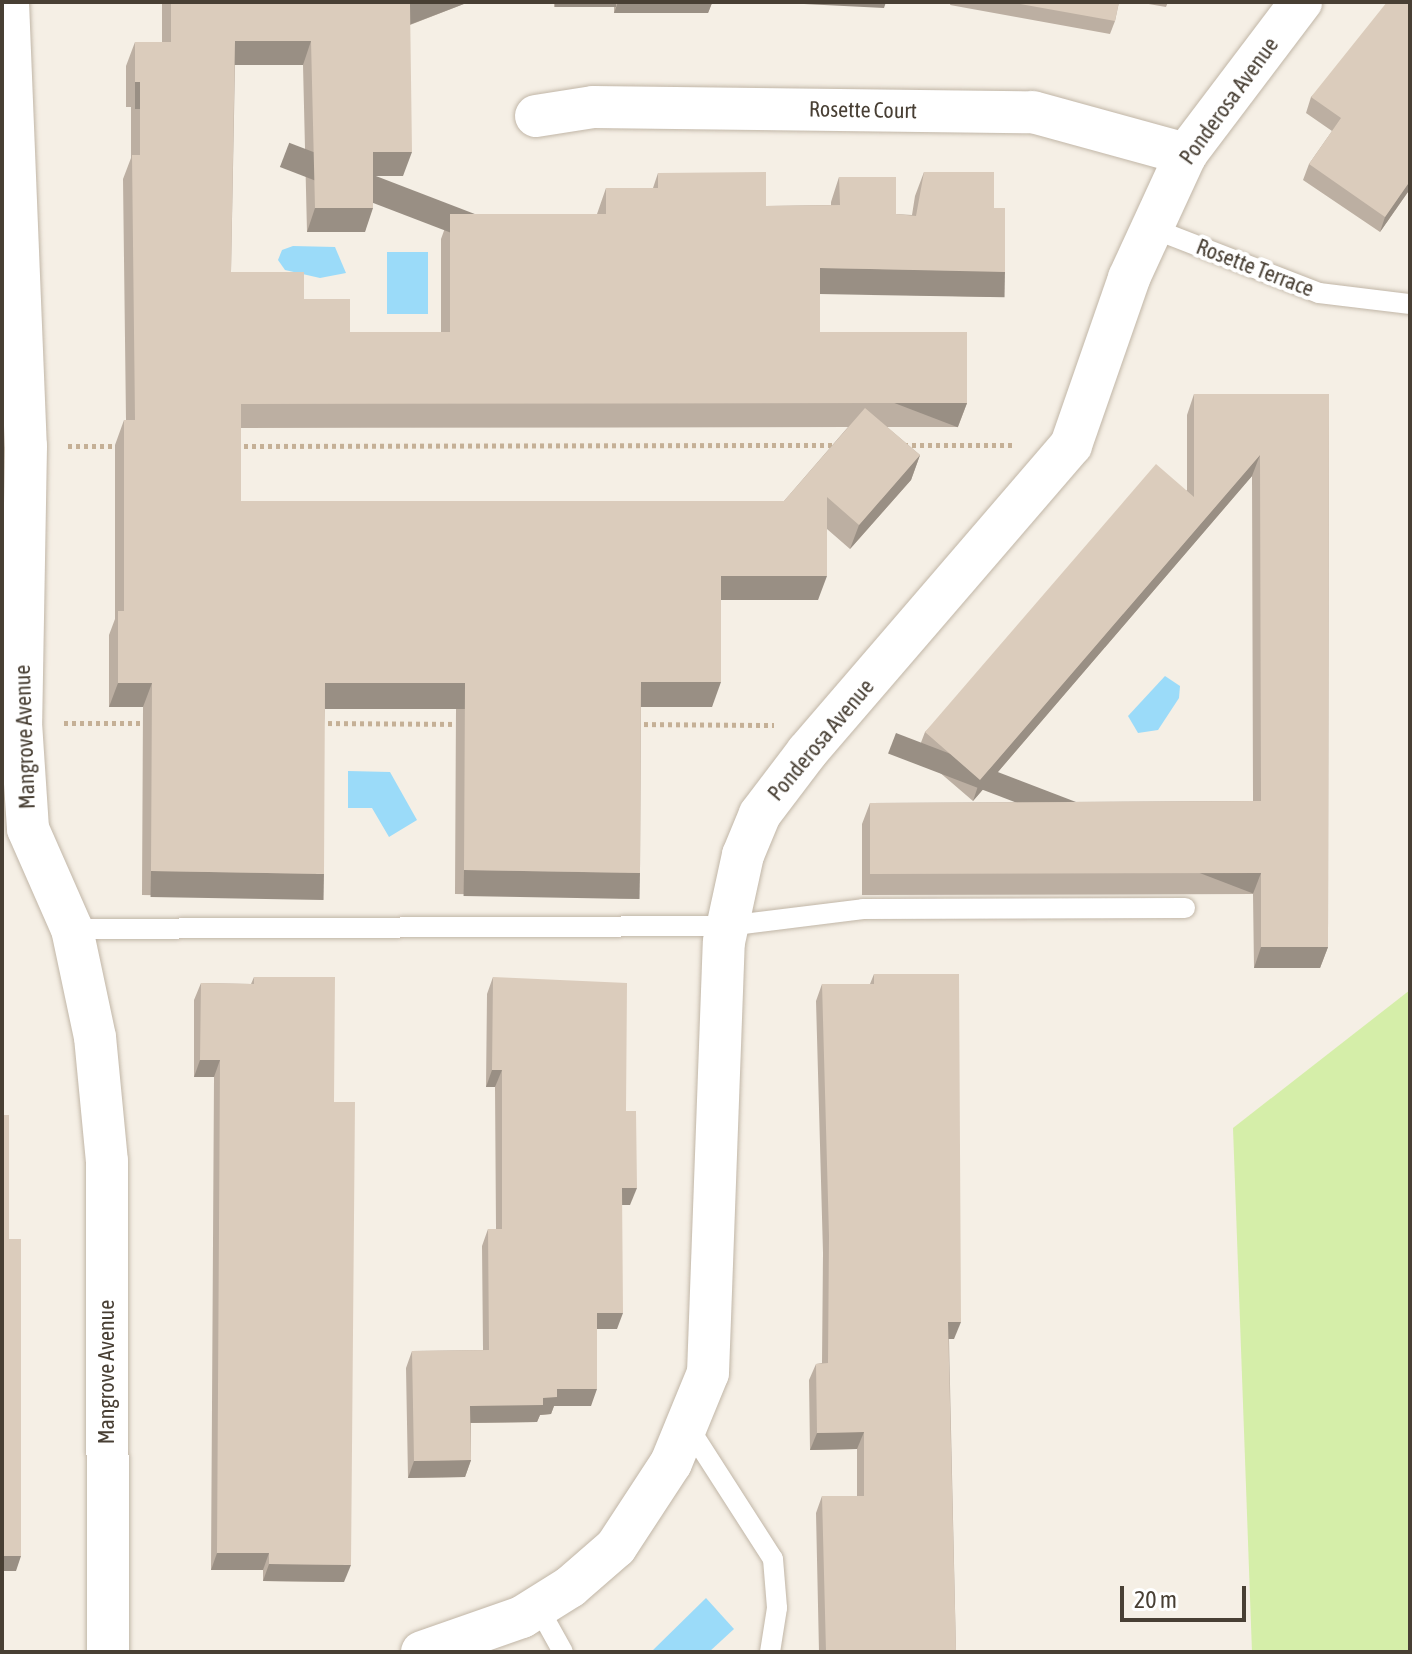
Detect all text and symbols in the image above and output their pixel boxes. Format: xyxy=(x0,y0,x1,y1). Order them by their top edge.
street label: Ponderosa Avenue xyxy=(1174,32,1284,170)
street label: Rosette Court xyxy=(809,96,917,124)
street label: Rosette Terrace xyxy=(1192,233,1318,303)
street label: Mangrove Avenue xyxy=(9,664,41,810)
street label: Ponderosa Avenue xyxy=(762,674,880,806)
street label: Mangrove Avenue xyxy=(94,1300,120,1444)
scale bar xyxy=(1124,1570,1250,1620)
text: 20 m xyxy=(1134,1586,1177,1613)

